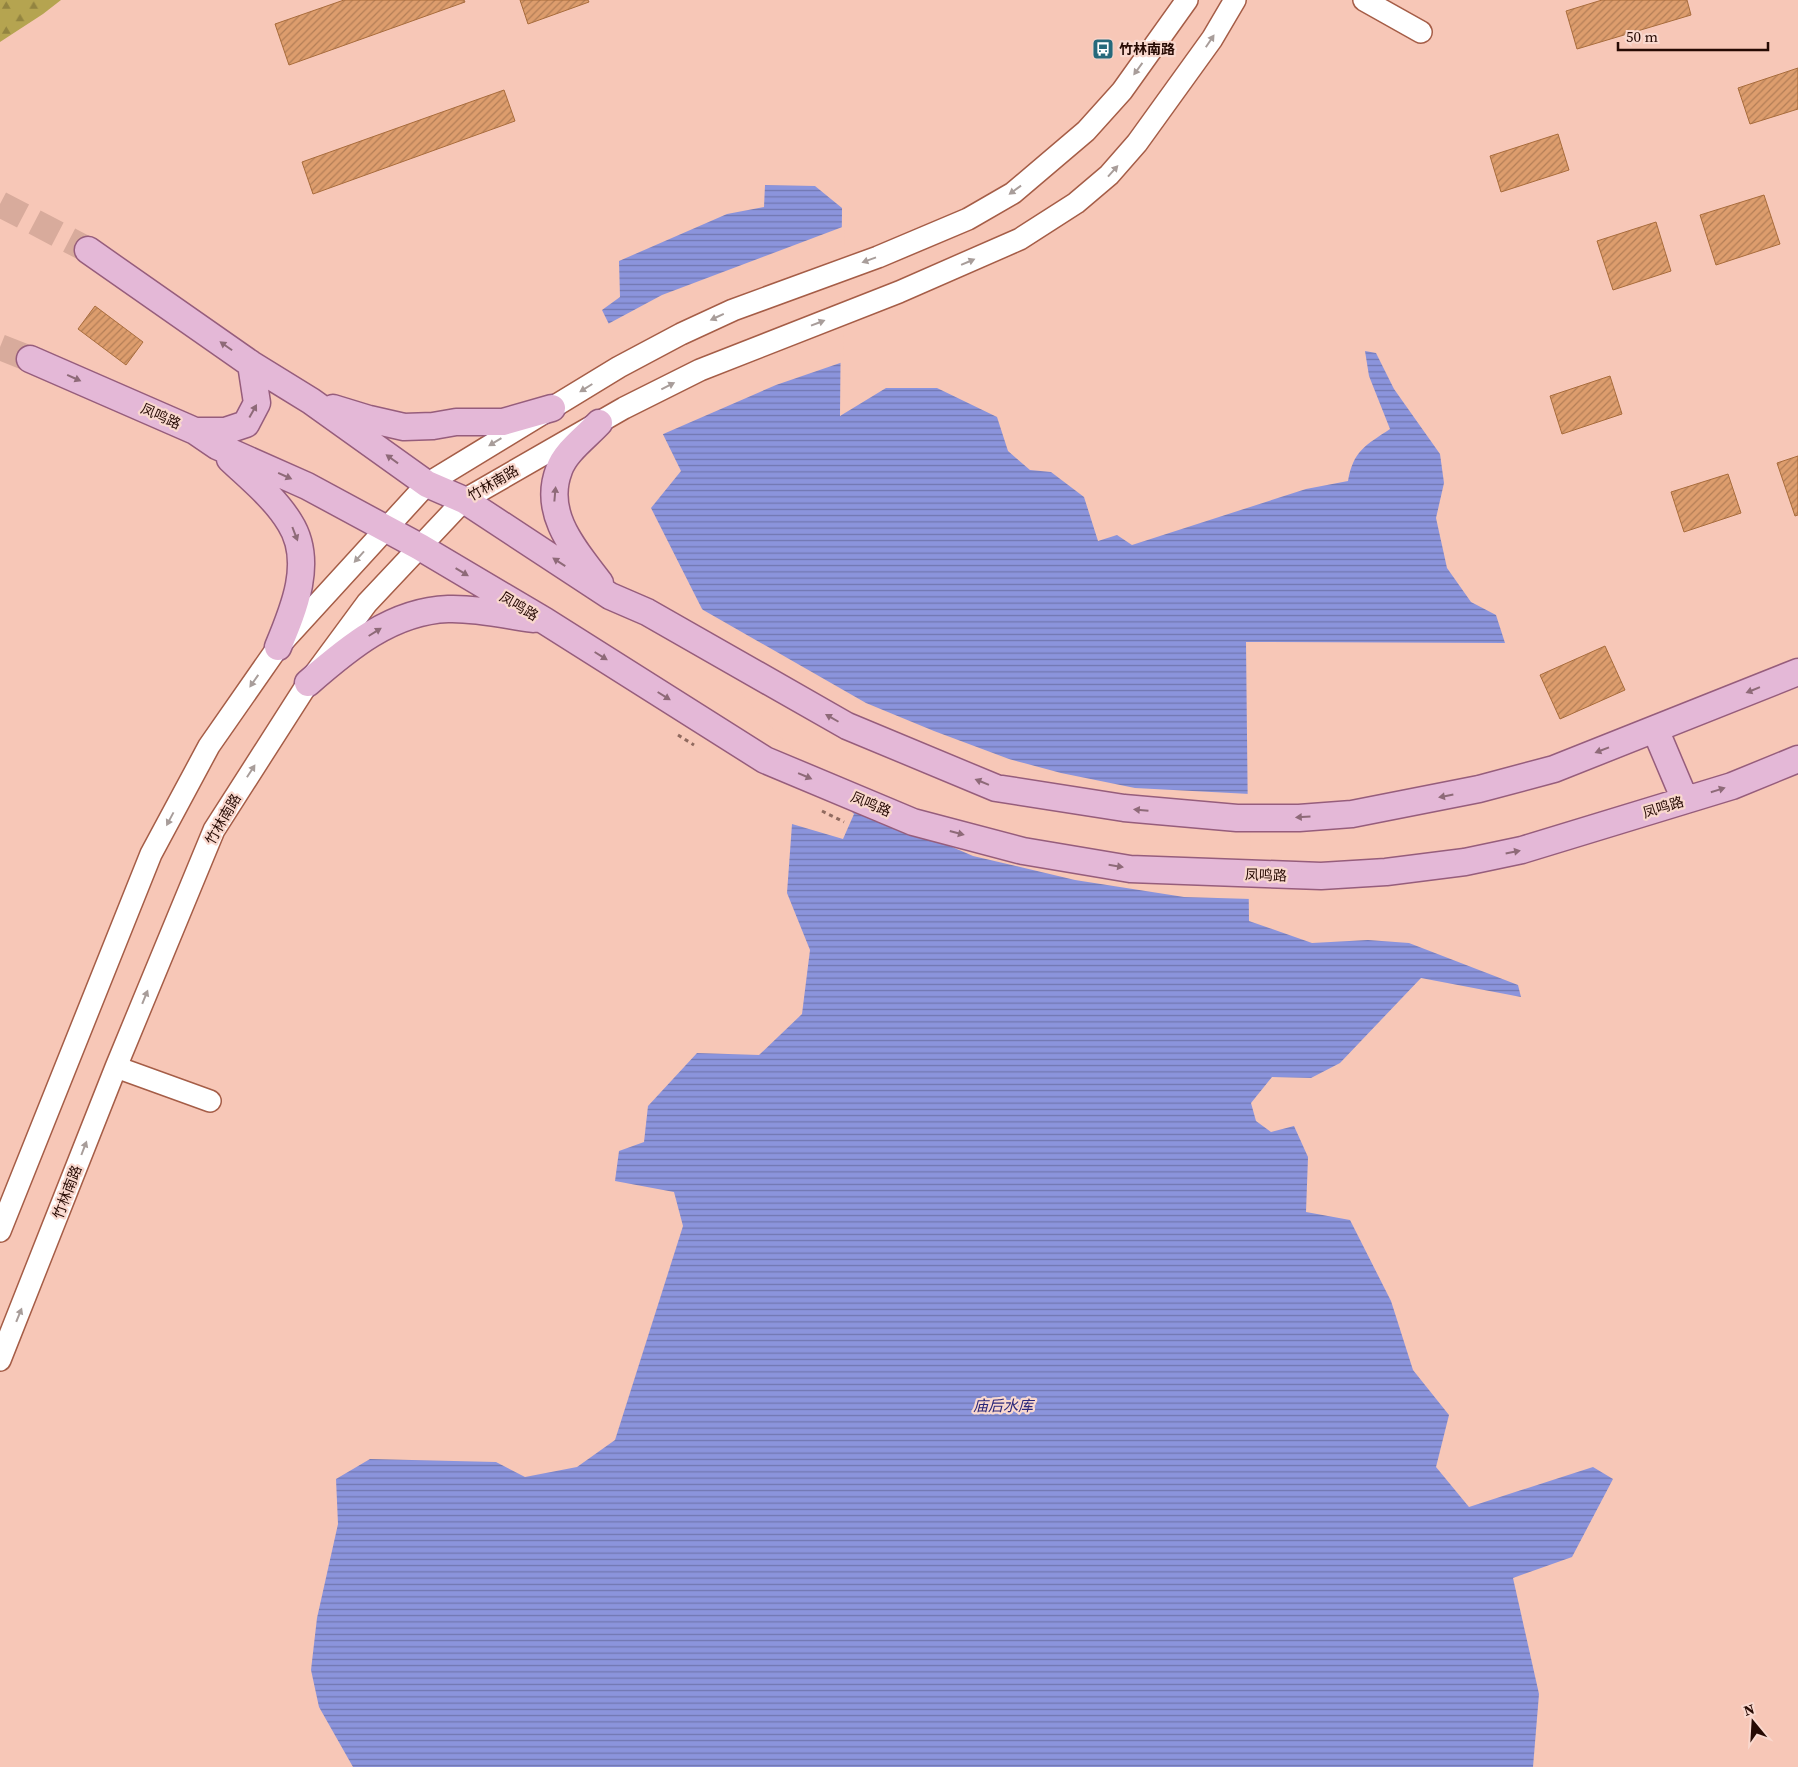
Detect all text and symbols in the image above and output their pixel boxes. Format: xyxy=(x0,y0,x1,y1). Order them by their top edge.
scale bar xyxy=(1618,20,1768,52)
text: 50 m xyxy=(1626,26,1658,47)
one-way arrow xyxy=(1205,34,1215,48)
bus stop icon: 竹林南路 xyxy=(1091,37,1115,61)
place label: 竹林南路 xyxy=(1119,39,1175,59)
one-way arrow xyxy=(1134,62,1144,75)
one-way arrow xyxy=(1107,164,1118,177)
one-way arrow xyxy=(1008,185,1022,195)
one-way arrow xyxy=(861,256,876,264)
one-way arrow xyxy=(961,257,975,265)
one-way arrow xyxy=(710,314,724,322)
one-way arrow xyxy=(811,319,826,327)
one-way arrow xyxy=(219,341,233,351)
one-way arrow xyxy=(67,375,81,383)
one-way arrow xyxy=(661,382,675,390)
one-way arrow xyxy=(579,383,592,392)
street label: 凤鸣路 xyxy=(138,398,184,434)
one-way arrow xyxy=(248,405,257,418)
one-way arrow xyxy=(489,438,502,447)
one-way arrow xyxy=(385,454,399,464)
street label: 竹林南路 xyxy=(464,460,522,506)
one-way arrow xyxy=(278,473,292,481)
one-way arrow xyxy=(551,485,559,501)
one-way arrow xyxy=(291,527,299,542)
one-way arrow xyxy=(353,550,364,563)
one-way arrow xyxy=(552,558,566,567)
one-way arrow xyxy=(455,568,468,577)
street label: 凤鸣路 xyxy=(496,587,542,625)
one-way arrow xyxy=(368,628,381,637)
one-way arrow xyxy=(594,651,608,661)
one-way arrow xyxy=(249,674,259,688)
one-way arrow xyxy=(1745,686,1760,694)
one-way arrow xyxy=(658,691,671,700)
one-way arrow xyxy=(826,713,839,722)
one-way arrow xyxy=(1595,747,1609,755)
one-way arrow xyxy=(247,765,256,778)
one-way arrow xyxy=(798,773,812,781)
one-way arrow xyxy=(975,777,989,785)
one-way arrow xyxy=(1711,785,1726,793)
street label: 凤鸣路 xyxy=(848,787,894,821)
street label: 竹林南路 xyxy=(200,790,246,848)
street label: 凤鸣路 xyxy=(1640,791,1686,823)
one-way arrow xyxy=(1438,792,1454,800)
one-way arrow xyxy=(1133,805,1149,813)
one-way arrow xyxy=(166,812,174,827)
one-way arrow xyxy=(1295,814,1311,822)
one-way arrow xyxy=(949,830,964,838)
one-way arrow xyxy=(1505,848,1520,856)
one-way arrow xyxy=(1108,863,1124,871)
street label: 凤鸣路 xyxy=(1245,864,1287,886)
one-way arrow xyxy=(141,989,149,1004)
one-way arrow xyxy=(81,1140,89,1155)
street label: 竹林南路 xyxy=(48,1162,86,1222)
one-way arrow xyxy=(15,1308,23,1322)
water label: 庙后水库 xyxy=(973,1395,1036,1416)
north arrow xyxy=(1728,1697,1778,1747)
text: N xyxy=(1741,1699,1757,1721)

